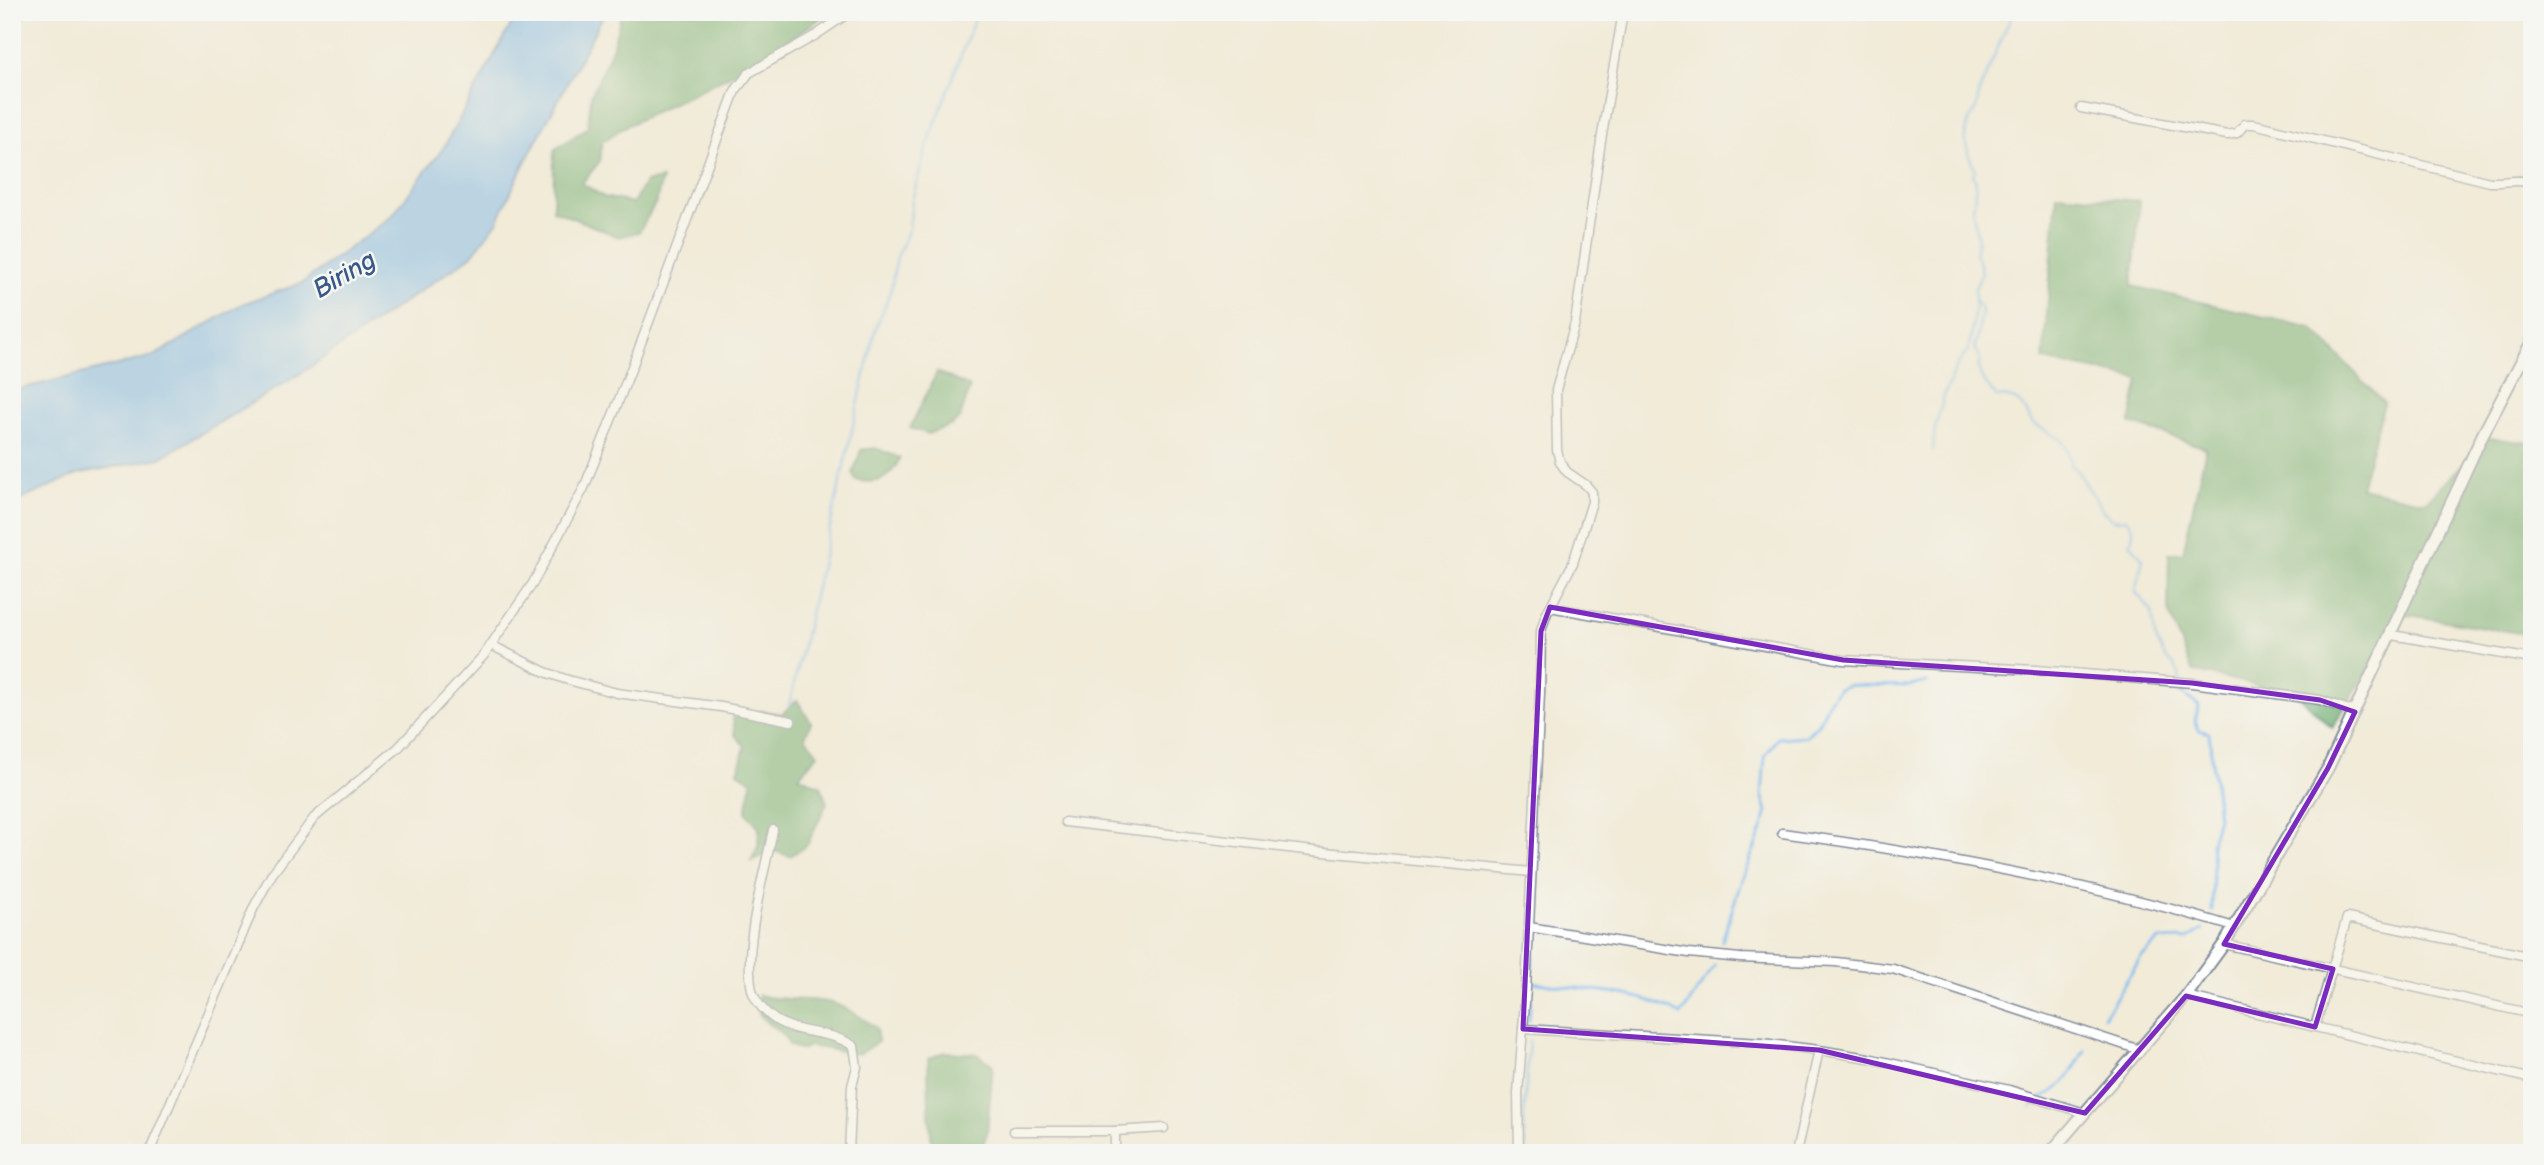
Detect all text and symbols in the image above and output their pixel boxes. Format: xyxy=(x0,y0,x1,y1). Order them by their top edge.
water label: Biring xyxy=(308,245,382,306)

